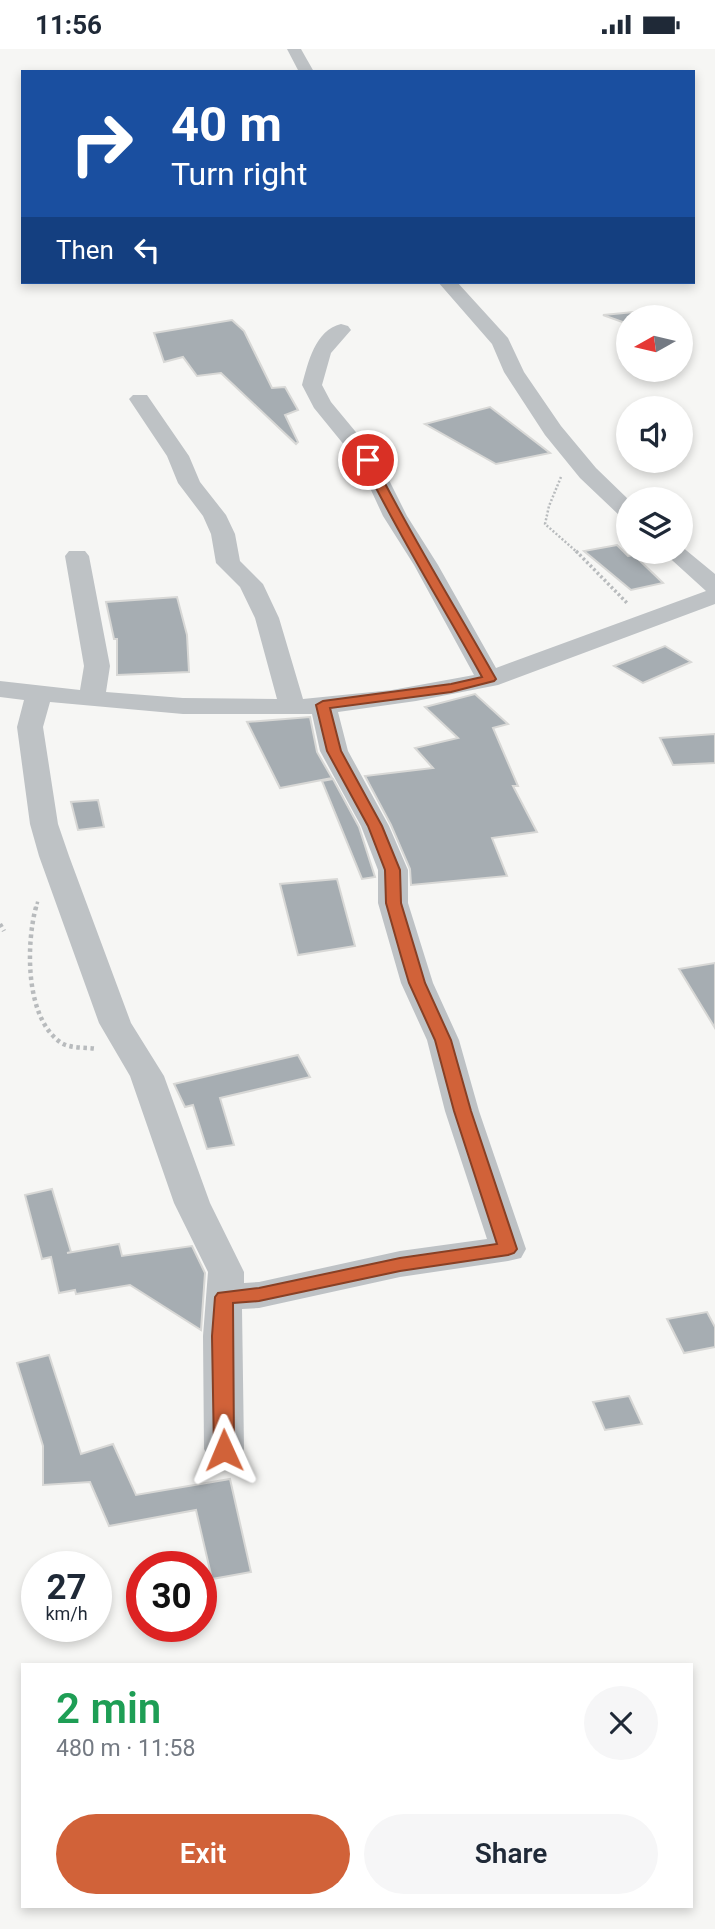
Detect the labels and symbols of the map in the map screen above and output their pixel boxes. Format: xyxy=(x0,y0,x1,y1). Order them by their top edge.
north arrow xyxy=(616,305,693,381)
pin xyxy=(338,430,398,490)
position arrow xyxy=(187,1413,261,1487)
speed limit sign: 30 xyxy=(126,1551,217,1642)

